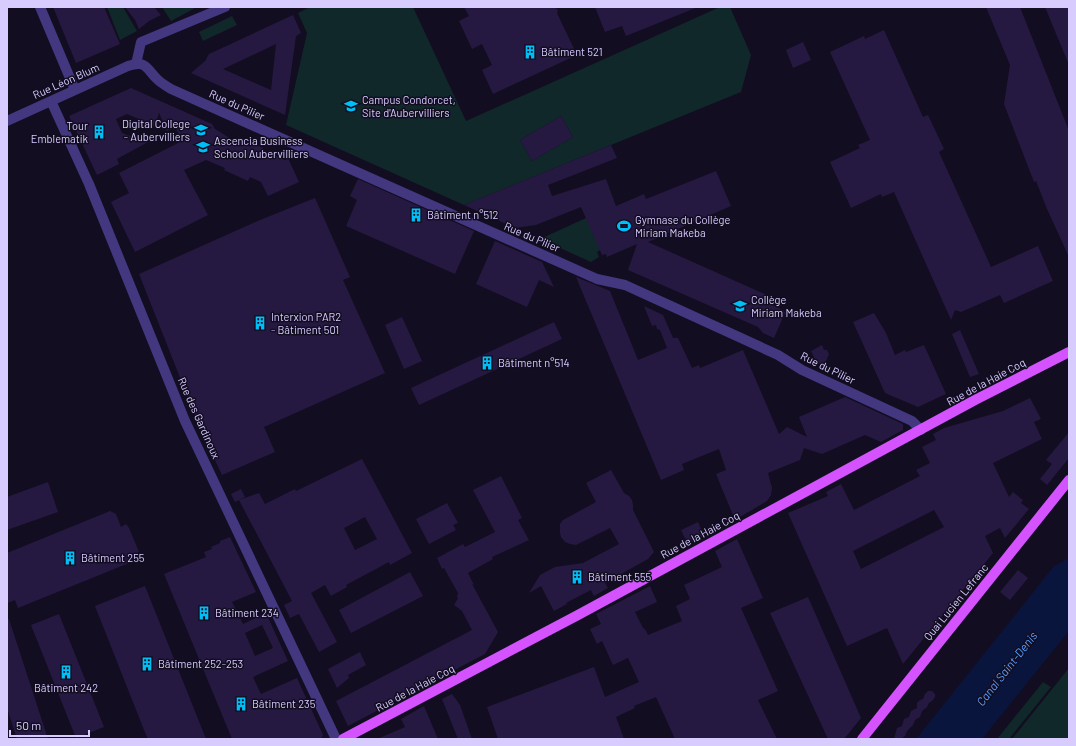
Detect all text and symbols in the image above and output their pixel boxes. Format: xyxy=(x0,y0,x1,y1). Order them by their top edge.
building icon: Bâtiment 521 xyxy=(522,44,538,60)
place label: Bâtiment 521 xyxy=(541,45,603,58)
street label: Rue Léon Blum xyxy=(31,60,101,101)
street label: Rue du Pilier xyxy=(207,87,267,123)
place label: Campus Condorcet, Site d'Aubervilliers xyxy=(362,93,456,119)
school or university icon: Campus Condorcet, Site d'Aubervilliers xyxy=(343,98,359,114)
place label: Digital College - Aubervilliers xyxy=(122,117,190,143)
place label: Tour Emblematik xyxy=(31,119,88,145)
school or university icon: Digital College - Aubervilliers xyxy=(193,122,209,138)
building icon: Tour Emblematik xyxy=(91,124,107,140)
place label: Ascencia Business School Aubervilliers xyxy=(214,134,308,160)
school or university icon: Ascencia Business School Aubervilliers xyxy=(195,139,211,155)
building icon: Bâtiment n°512 xyxy=(408,207,424,223)
place label: Bâtiment n°512 xyxy=(427,208,499,221)
place label: Gymnase du Collège Miriam Makeba xyxy=(635,213,730,239)
sports icon: Gymnase du Collège Miriam Makeba xyxy=(616,218,632,234)
street label: Rue du Pilier xyxy=(502,219,562,254)
place label: Collège Miriam Makeba xyxy=(751,293,822,319)
school or university icon: Collège Miriam Makeba xyxy=(732,298,748,314)
place label: Interxion PAR2 - Bâtiment 501 xyxy=(271,310,341,336)
building icon: Interxion PAR2 - Bâtiment 501 xyxy=(252,315,268,331)
street label: Rue du Pilier xyxy=(799,349,858,386)
building icon: Bâtiment n°514 xyxy=(479,355,495,371)
street label: Rue de la Haie Coq xyxy=(944,355,1027,408)
place label: Bâtiment n°514 xyxy=(498,356,570,369)
street label: Rue des Gardinoux xyxy=(176,375,223,461)
street label: Rue de la Haie Coq xyxy=(658,508,741,561)
building icon: Bâtiment 255 xyxy=(62,550,78,566)
place label: Bâtiment 255 xyxy=(81,551,145,564)
street label: Quai Lucien Lefranc xyxy=(921,561,991,643)
building icon: Bâtiment 555 xyxy=(569,569,585,585)
place label: Bâtiment 555 xyxy=(588,570,652,583)
building icon: Bâtiment 234 xyxy=(196,605,212,621)
place label: Bâtiment 234 xyxy=(215,606,279,619)
water label: Canal Saint-Denis xyxy=(973,628,1040,708)
building icon: Bâtiment 252-253 xyxy=(139,656,155,672)
place label: Bâtiment 252-253 xyxy=(158,657,243,670)
street label: Rue de la Haie Coq xyxy=(373,661,456,714)
building icon: Bâtiment 242 xyxy=(58,664,74,680)
place label: Bâtiment 242 xyxy=(34,681,98,694)
building icon: Bâtiment 235 xyxy=(233,696,249,712)
place label: Bâtiment 235 xyxy=(252,697,316,710)
scale bar xyxy=(10,712,89,738)
text: 50 m xyxy=(16,718,41,732)

